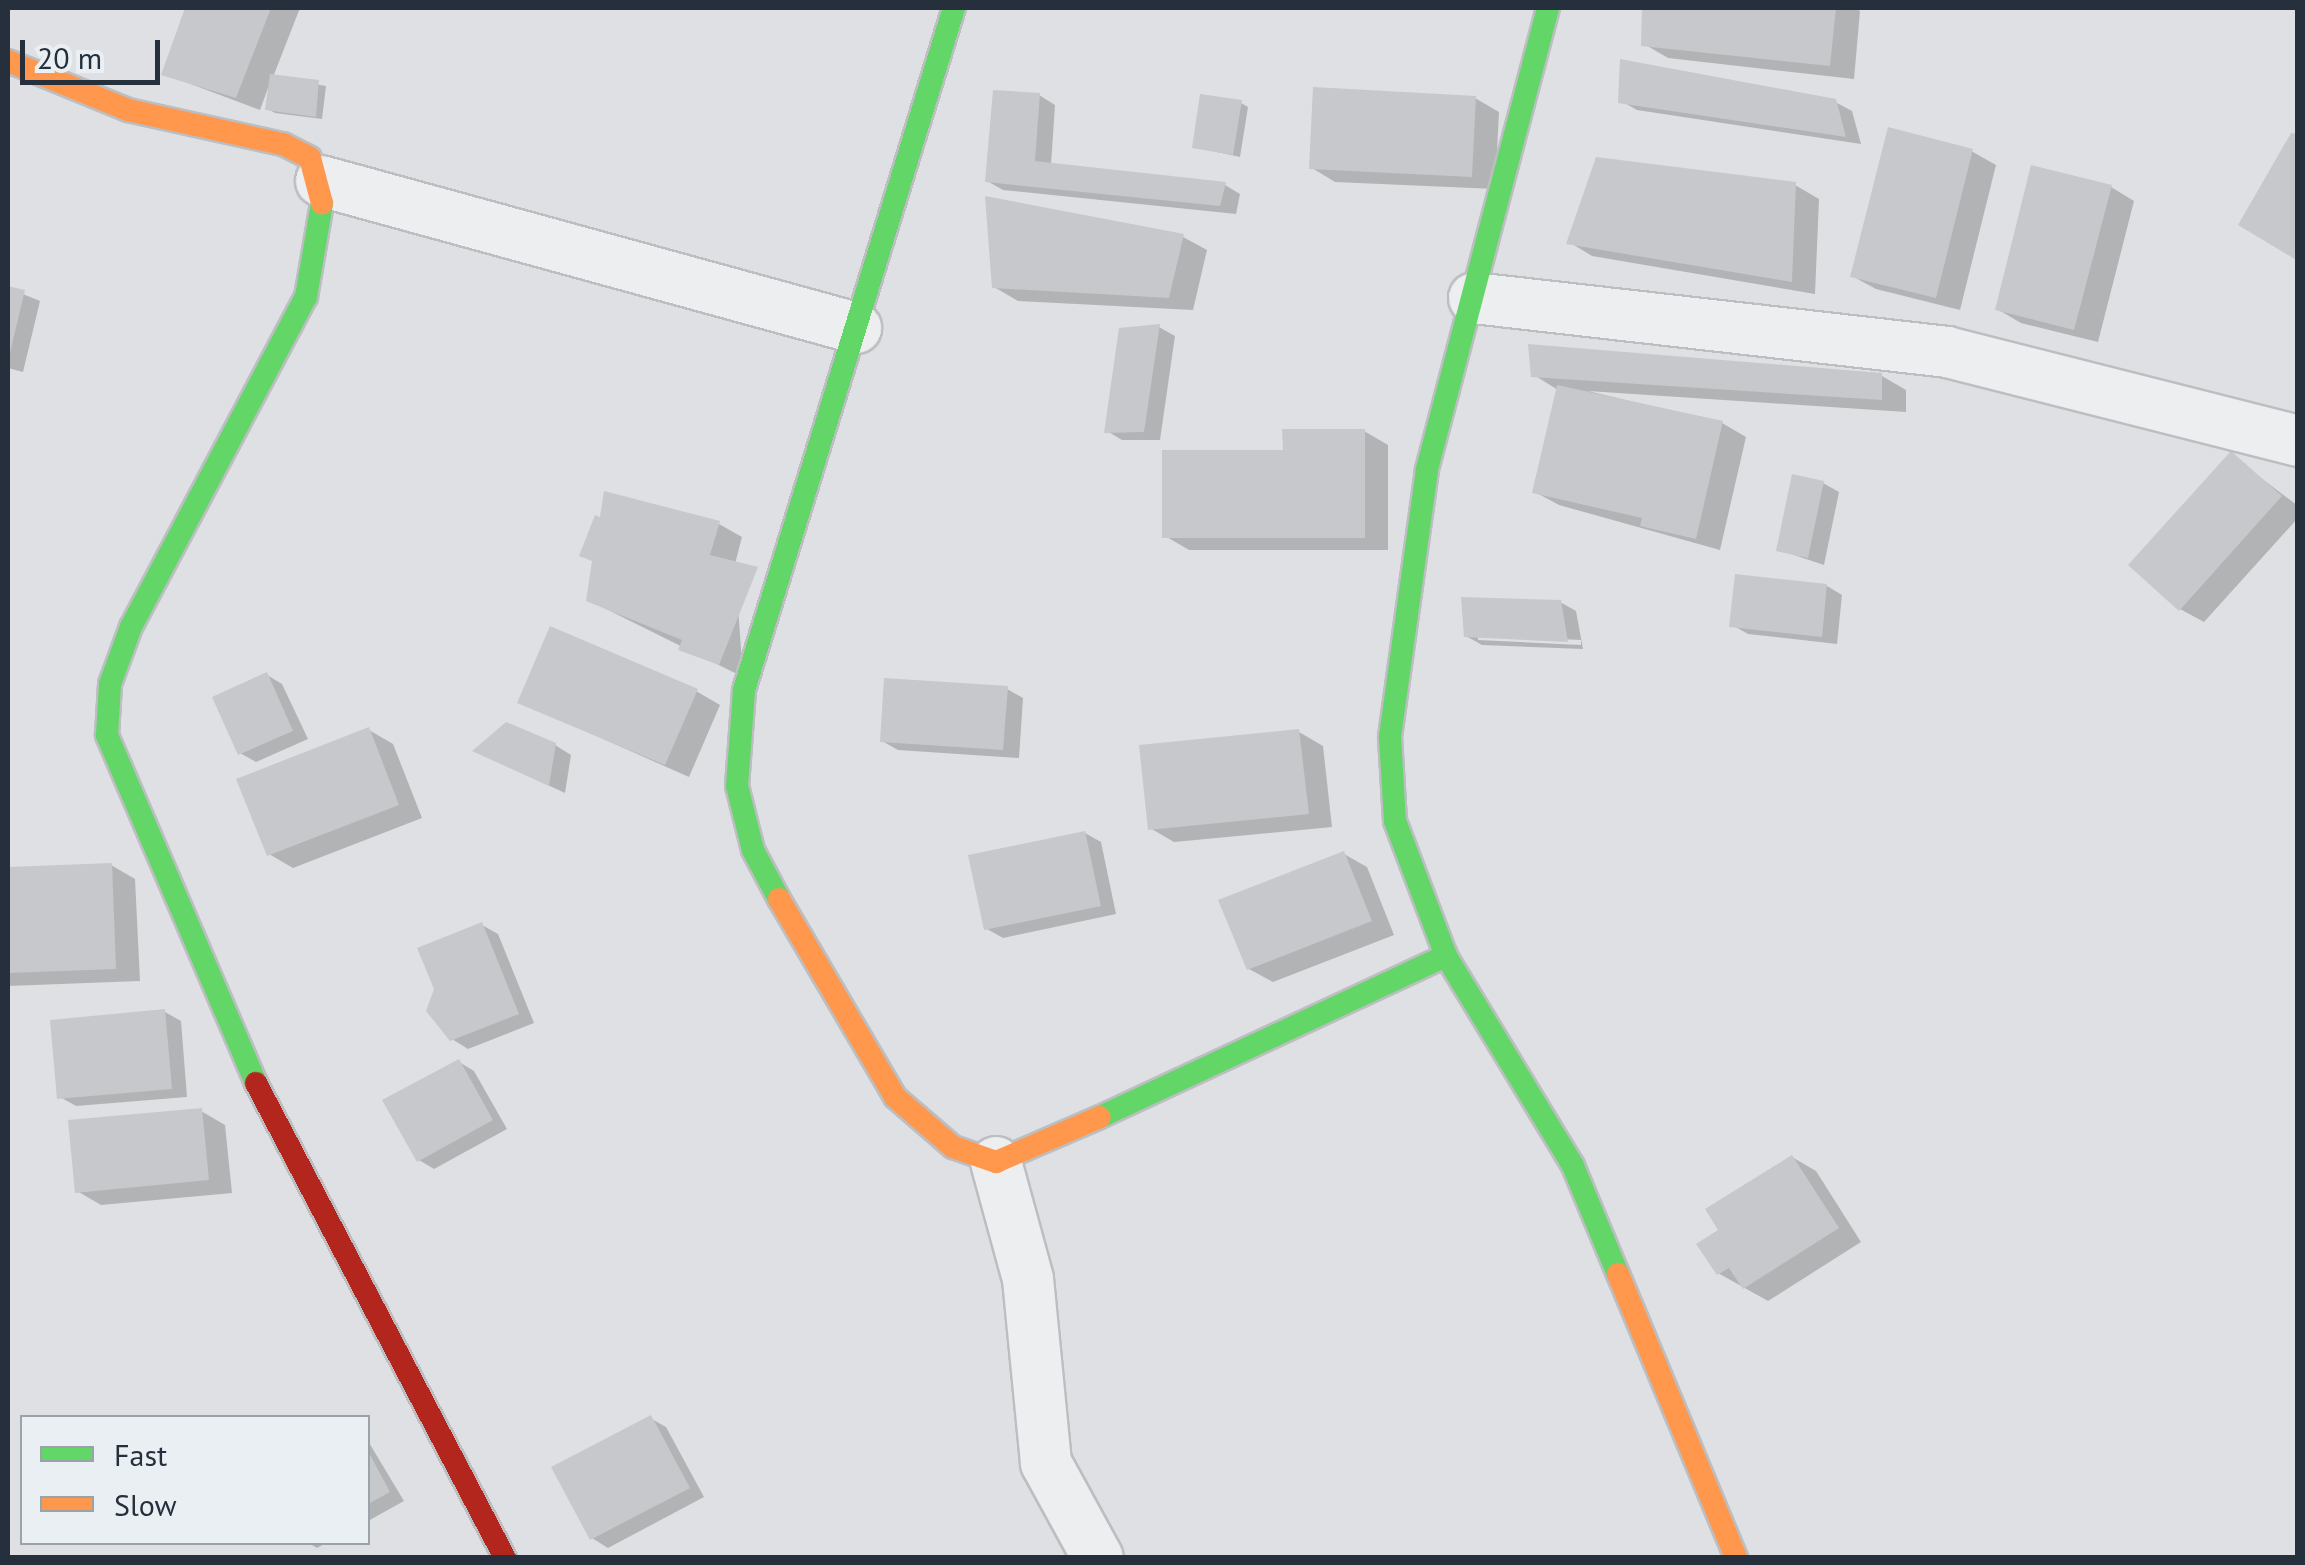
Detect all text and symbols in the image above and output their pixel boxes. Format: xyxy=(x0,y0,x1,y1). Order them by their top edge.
scale bar xyxy=(25,20,165,82)
text: 20 m xyxy=(37,38,102,77)
legend xyxy=(20,1415,370,1545)
text: Fast xyxy=(114,1435,167,1474)
text: Slow xyxy=(114,1485,177,1524)

